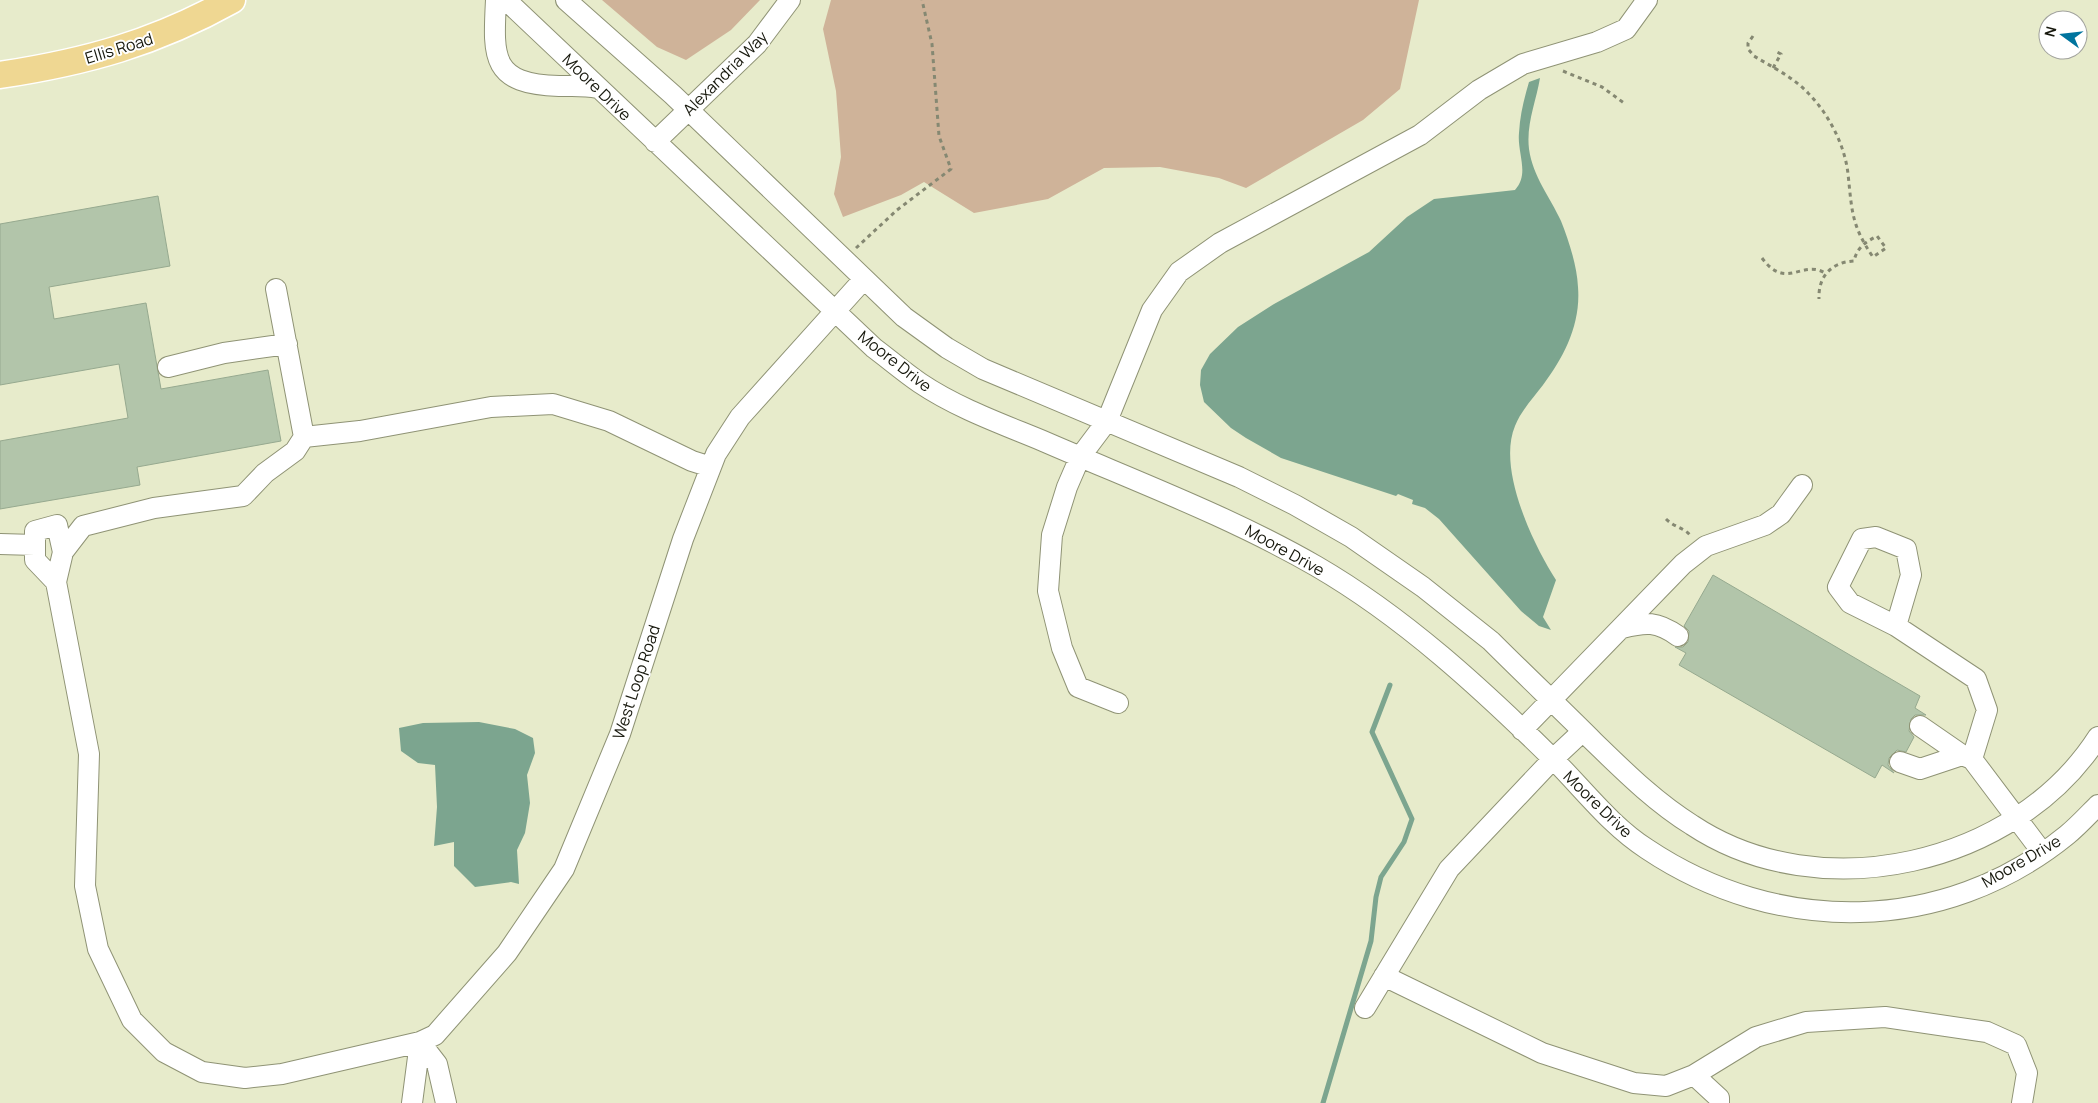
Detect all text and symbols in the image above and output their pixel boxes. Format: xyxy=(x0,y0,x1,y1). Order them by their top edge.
north arrow xyxy=(2038,10,2088,60)
text: N xyxy=(2039,24,2060,39)
street label: Alexandria Way xyxy=(678,25,773,120)
street label: Ellis Road xyxy=(82,27,156,69)
street label: Moore Drive xyxy=(558,49,636,125)
street label: Moore Drive xyxy=(854,325,936,397)
street label: Moore Drive xyxy=(1241,519,1329,581)
street label: West Loop Road xyxy=(607,622,665,742)
street label: Moore Drive xyxy=(1559,766,1637,842)
street label: Moore Drive xyxy=(1977,829,2065,893)

